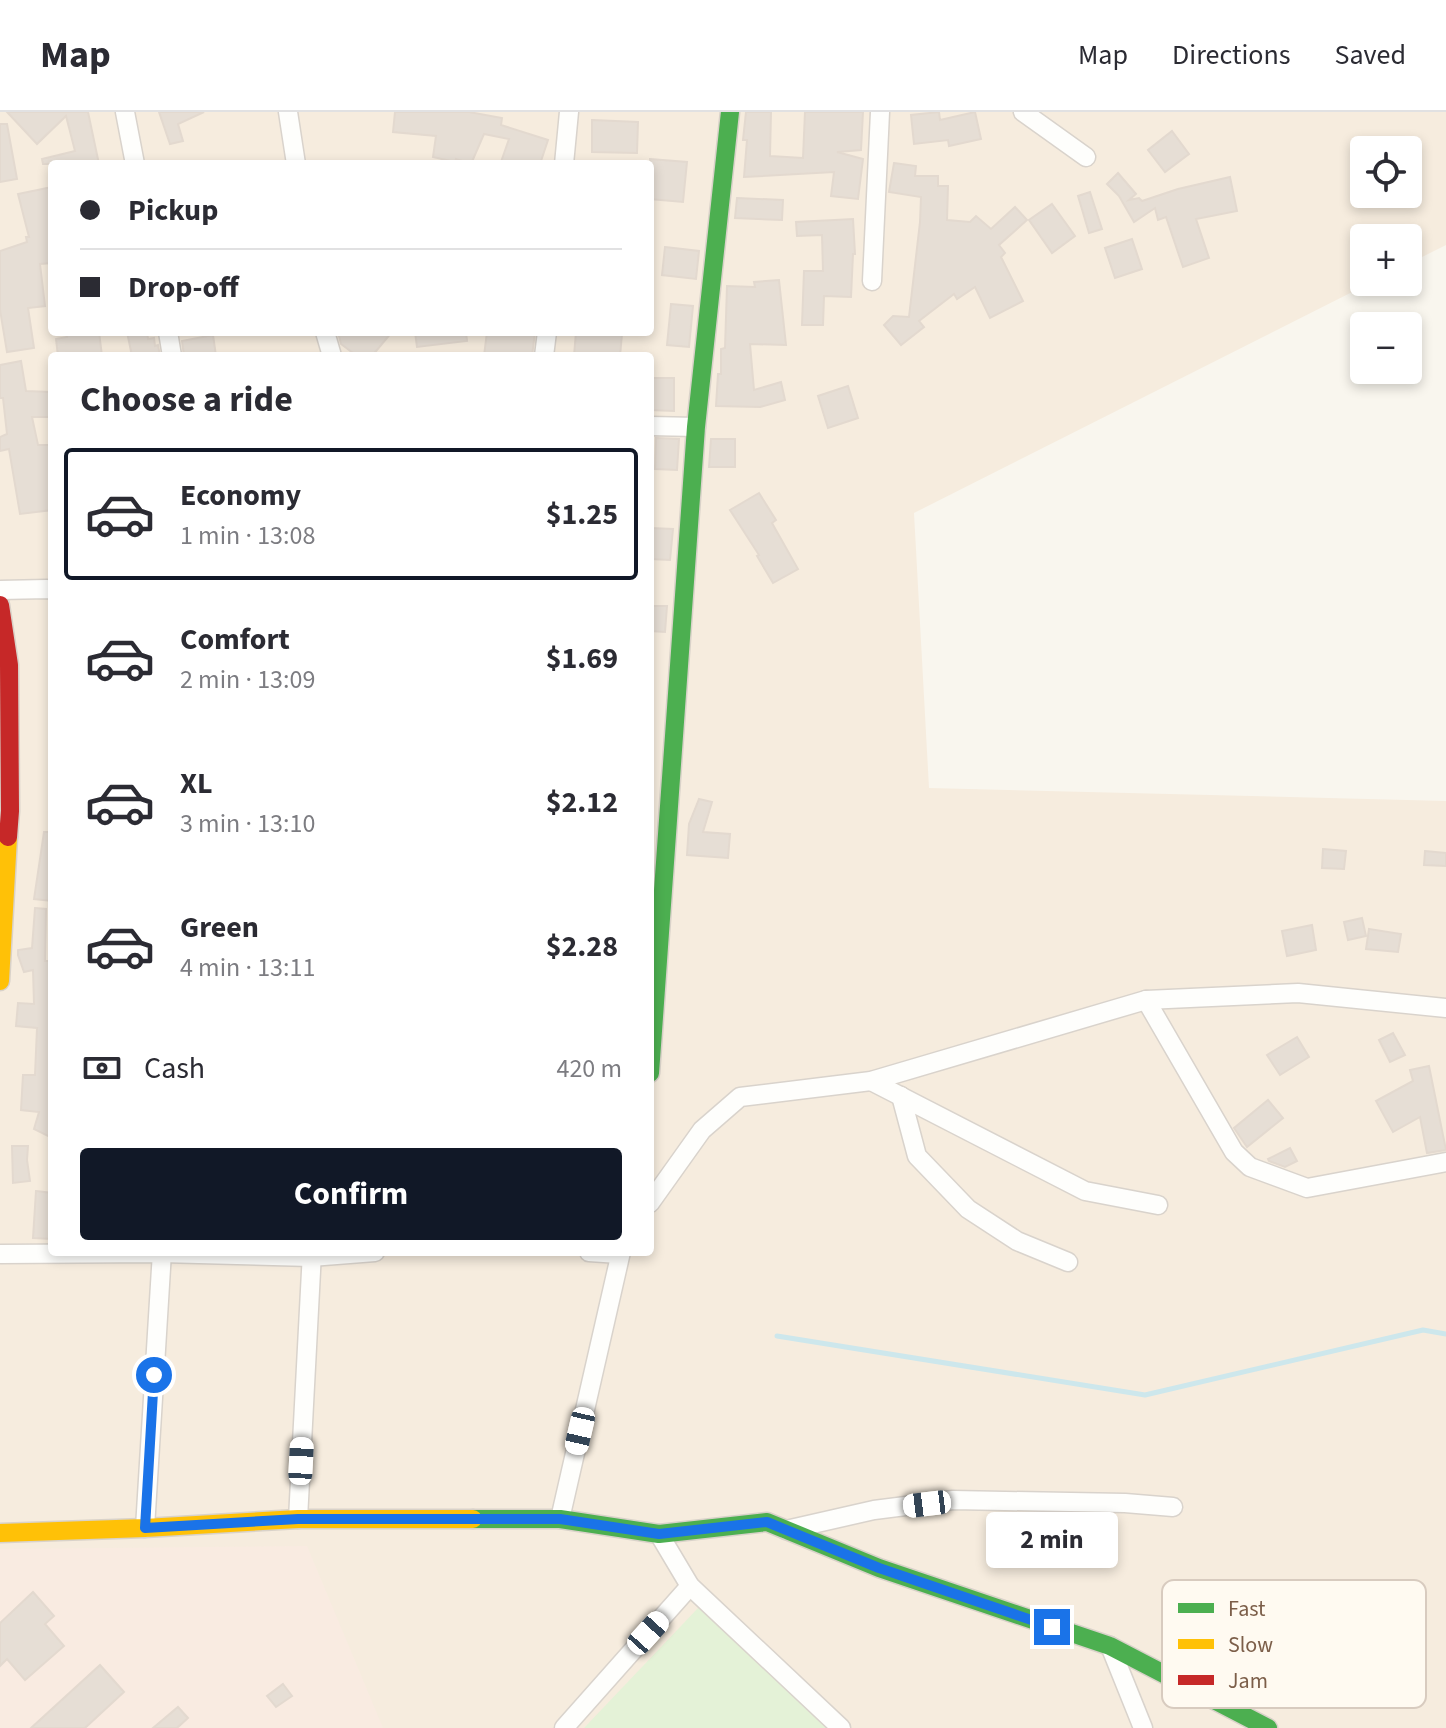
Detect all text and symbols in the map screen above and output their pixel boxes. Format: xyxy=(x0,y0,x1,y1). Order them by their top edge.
text: Map xyxy=(40,28,111,82)
text: Map xyxy=(1078,35,1128,75)
text: Directions xyxy=(1172,35,1291,75)
text: Saved xyxy=(1335,35,1406,75)
map controls xyxy=(1350,136,1422,384)
button: locate xyxy=(1350,136,1422,208)
text: Pickup xyxy=(128,189,218,232)
button: + xyxy=(1350,224,1422,296)
text: Drop-off xyxy=(128,266,239,309)
button: − xyxy=(1350,312,1422,384)
text: Choose a ride xyxy=(80,374,293,425)
text: Economy xyxy=(180,474,301,517)
icon: car xyxy=(84,478,156,550)
text: $1.25 xyxy=(546,493,618,536)
text: 1 min · 13:08 xyxy=(180,517,315,554)
text: Comfort xyxy=(180,618,290,661)
icon: car xyxy=(84,622,156,694)
text: $1.69 xyxy=(546,637,618,680)
text: 2 min · 13:09 xyxy=(180,661,315,698)
text: XL xyxy=(180,762,213,805)
icon: car xyxy=(84,766,156,838)
text: $2.12 xyxy=(546,781,618,824)
text: 3 min · 13:10 xyxy=(180,805,315,842)
text: Green xyxy=(180,906,259,949)
icon: car xyxy=(84,910,156,982)
text: $2.28 xyxy=(546,925,618,968)
text: 4 min · 13:11 xyxy=(180,949,315,986)
icon: cash xyxy=(80,1046,124,1090)
text: Cash xyxy=(144,1047,205,1090)
text: 420 m xyxy=(556,1050,622,1087)
button: Confirm xyxy=(80,1148,622,1240)
route start xyxy=(136,1357,172,1393)
car xyxy=(563,1405,597,1457)
car xyxy=(288,1436,314,1486)
car xyxy=(902,1489,952,1519)
callout: 2 min xyxy=(986,1511,1118,1567)
text: 2 min xyxy=(1020,1521,1084,1558)
legend xyxy=(1162,1580,1426,1708)
text: Fast xyxy=(1228,1593,1266,1625)
car xyxy=(623,1607,673,1659)
route end xyxy=(1034,1609,1070,1645)
text: Slow xyxy=(1228,1629,1273,1661)
text: Jam xyxy=(1228,1665,1268,1697)

